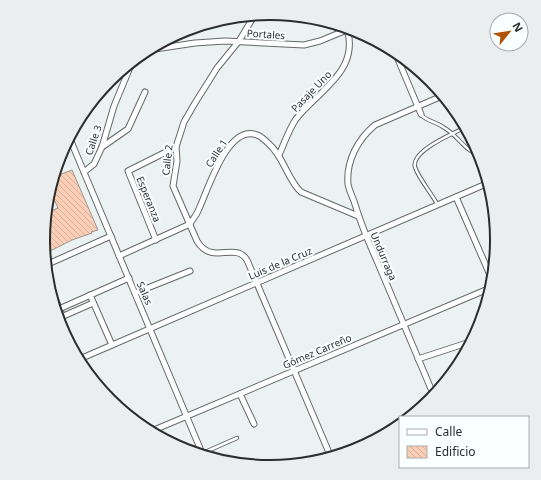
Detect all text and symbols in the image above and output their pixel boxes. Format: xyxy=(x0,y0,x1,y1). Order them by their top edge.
north arrow xyxy=(489,12,529,52)
text: N xyxy=(509,19,527,34)
street label: Portales xyxy=(246,26,286,42)
street label: Pasaje Uno xyxy=(288,67,334,115)
street label: Calle 3 xyxy=(81,123,105,157)
street label: Calle 1 xyxy=(202,136,230,170)
street label: Calle 2 xyxy=(158,144,176,176)
street label: Esperanza xyxy=(133,174,165,224)
street label: Undurraga xyxy=(368,230,400,282)
street label: Luis de la Cruz xyxy=(246,243,314,283)
street label: Salas xyxy=(134,279,156,307)
street label: Gómez Carreño xyxy=(280,330,354,372)
legend xyxy=(399,416,529,468)
text: Calle xyxy=(435,423,463,440)
text: Edificio xyxy=(435,443,476,460)

